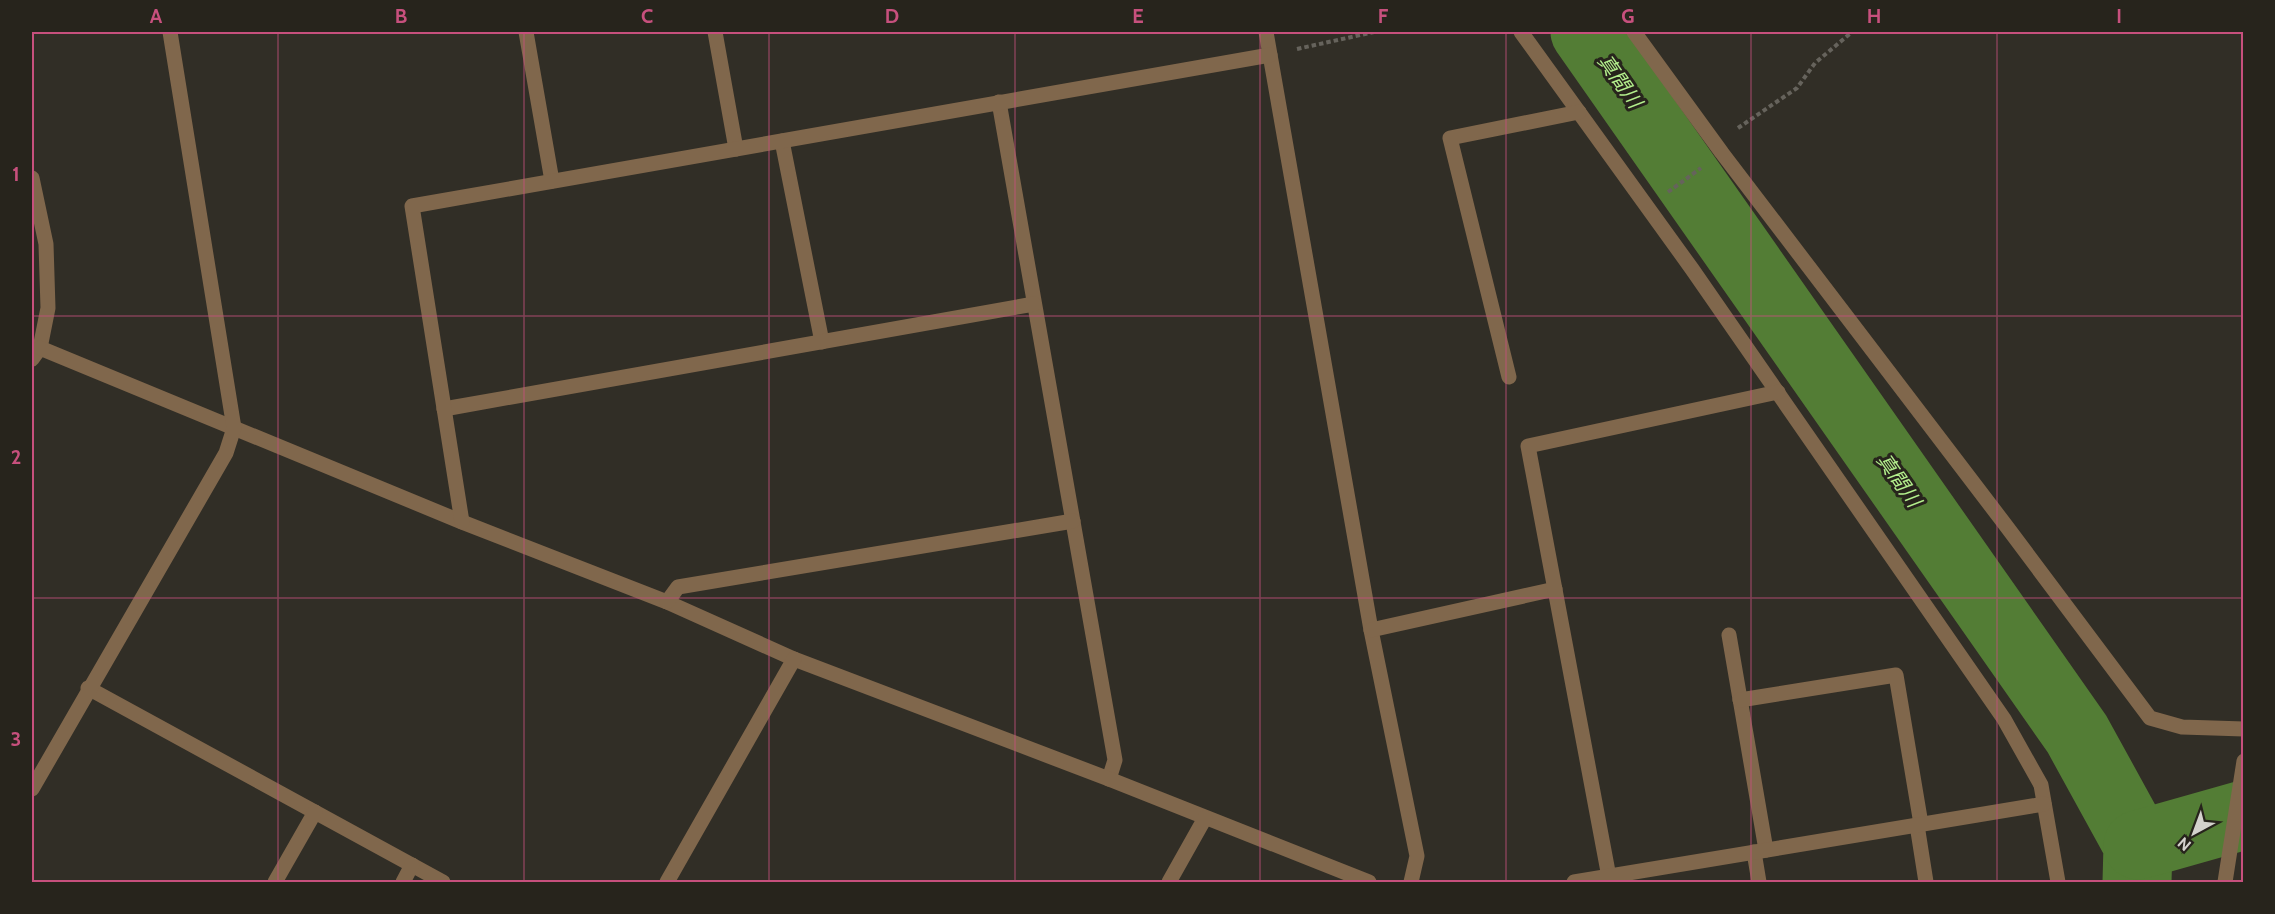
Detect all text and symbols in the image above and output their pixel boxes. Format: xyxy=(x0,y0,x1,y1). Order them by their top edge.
text: A xyxy=(150,4,163,28)
text: B xyxy=(395,4,407,28)
text: C xyxy=(641,4,653,28)
text: D xyxy=(885,4,899,28)
text: E xyxy=(1132,4,1144,28)
text: F xyxy=(1378,4,1389,28)
text: G xyxy=(1621,4,1635,28)
text: H xyxy=(1867,4,1881,28)
text: I xyxy=(2116,4,2122,28)
water label: 真間川 xyxy=(1593,50,1648,114)
text: 1 xyxy=(12,162,20,186)
text: 2 xyxy=(11,445,21,469)
water label: 真間川 xyxy=(1872,449,1927,513)
text: 3 xyxy=(11,727,21,751)
north arrow xyxy=(2164,803,2224,863)
text: N xyxy=(2174,833,2195,855)

